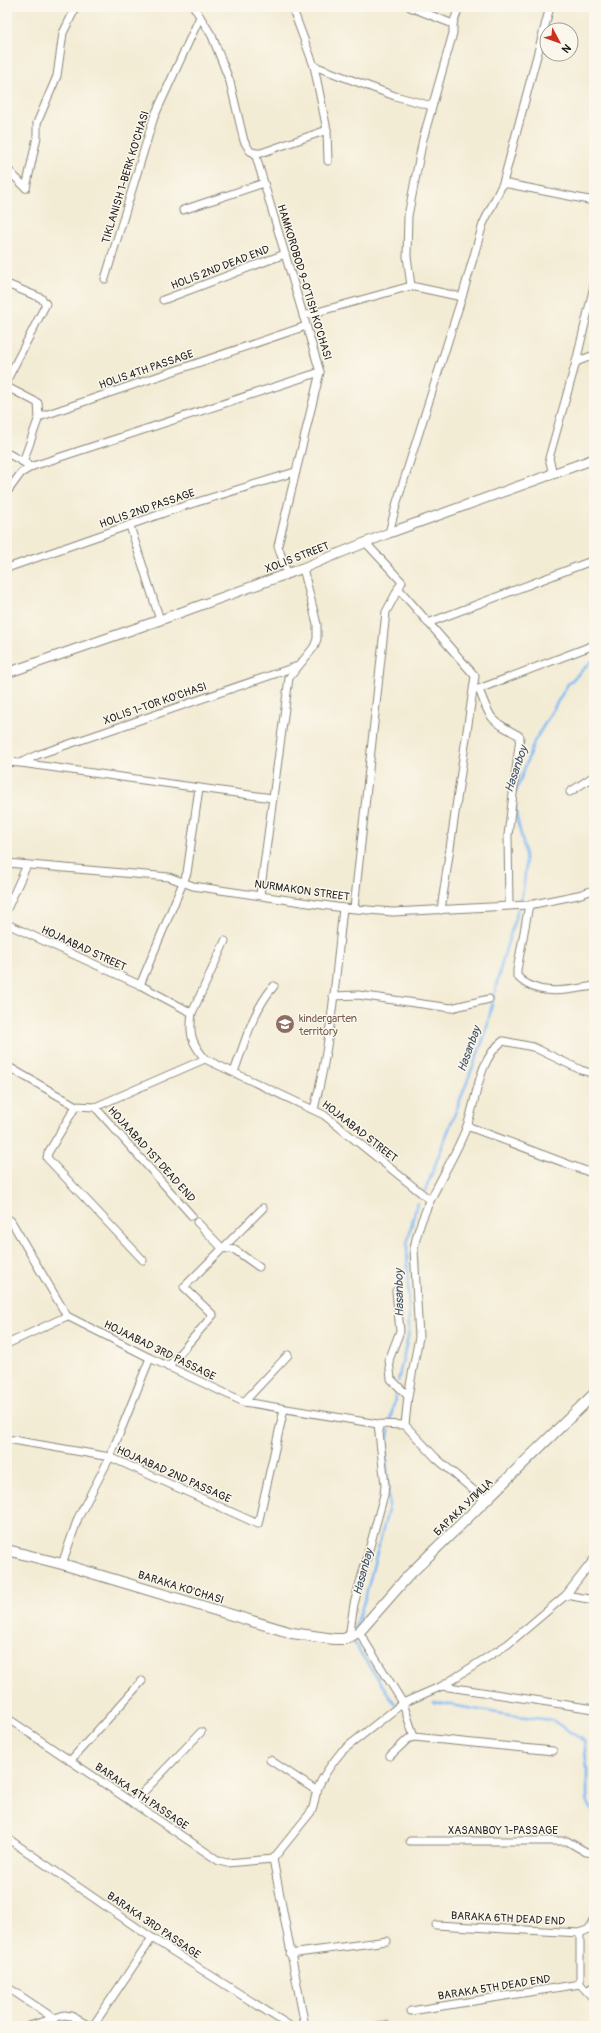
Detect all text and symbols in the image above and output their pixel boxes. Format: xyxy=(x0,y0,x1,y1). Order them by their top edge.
north arrow xyxy=(539,22,579,62)
text: N xyxy=(558,41,574,56)
street label: TIKLANISH 1-BERK KO'CHASI xyxy=(99,109,152,245)
street label: HAMKOROBOD 9-O'TISH KO'CHASI xyxy=(275,203,334,362)
street label: HOLIS 2ND DEAD END xyxy=(169,243,271,292)
street label: HOLIS 4TH PASSAGE xyxy=(97,347,195,392)
street label: HOLIS 2ND PASSAGE xyxy=(98,486,197,531)
street label: XOLIS STREET xyxy=(263,539,331,576)
street label: XOLIS 1-TOR KO'CHASI xyxy=(102,680,209,727)
water label: Hasanboy xyxy=(502,742,532,794)
street label: NURMAKON STREET xyxy=(253,877,350,904)
street label: HOJAABAD STREET xyxy=(39,923,128,974)
place label: kindergarten territory xyxy=(298,1012,357,1038)
school or university icon: kindergarten territory xyxy=(274,1013,296,1035)
water label: Hasanbay xyxy=(454,1023,485,1074)
street label: HOJAABAD STREET xyxy=(319,1098,400,1165)
street label: HOJAABAD 1ST DEAD END xyxy=(105,1104,198,1205)
water label: Hasanboy xyxy=(392,1267,407,1317)
street label: HOJAABAD 3RD PASSAGE xyxy=(102,1318,218,1383)
street label: HOJAABAD 2ND PASSAGE xyxy=(115,1443,233,1506)
street label: БАРАКА УЛИЦА xyxy=(431,1476,496,1539)
water label: Hasanbay xyxy=(350,1546,377,1597)
street label: BARAKA KO'CHASI xyxy=(136,1568,225,1607)
street label: BARAKA 4TH PASSAGE xyxy=(93,1760,191,1833)
street label: XASANBOY 1-PASSAGE xyxy=(448,1824,558,1837)
street label: BARAKA 3RD PASSAGE xyxy=(105,1889,203,1962)
street label: BARAKA 6TH DEAD END xyxy=(451,1909,565,1928)
street label: BARAKA 5TH DEAD END xyxy=(437,1972,551,2003)

